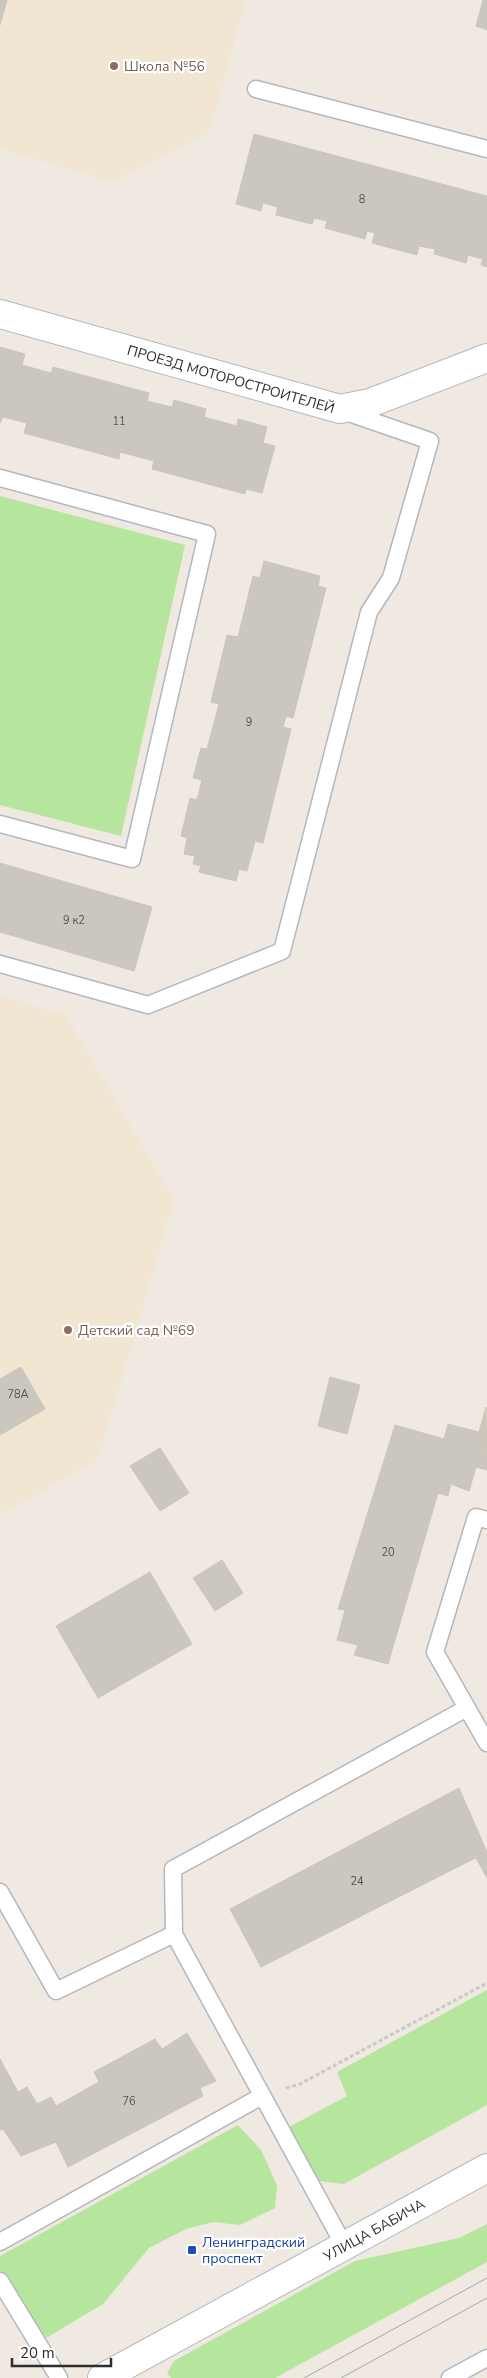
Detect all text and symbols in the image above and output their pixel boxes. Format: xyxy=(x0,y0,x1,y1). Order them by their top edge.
place label: Школа №56 xyxy=(124,57,205,76)
marker: Школа №56 xyxy=(108,60,120,72)
house number: 8 xyxy=(359,192,366,207)
street label: ПРОЕЗД МОТОРОСТРОИТЕЛЕЙ xyxy=(125,341,337,418)
house number: 11 xyxy=(112,414,126,429)
house number: 9 xyxy=(246,715,252,730)
house number: 9 к2 xyxy=(63,913,85,928)
place label: Детский сад №69 xyxy=(78,1321,195,1340)
marker: Детский сад №69 xyxy=(62,1324,74,1336)
house number: 78А xyxy=(7,1387,29,1402)
house number: 20 xyxy=(381,1545,395,1560)
house number: 24 xyxy=(350,1874,364,1889)
house number: 76 xyxy=(122,2094,136,2109)
street label: УЛИЦА БАБИЧА xyxy=(319,2195,428,2267)
place label: Ленинградский проспект xyxy=(202,2233,305,2268)
marker: Ленинградский проспект xyxy=(186,2244,198,2256)
scale bar xyxy=(12,2336,111,2368)
text: 20 m xyxy=(20,2343,55,2363)

